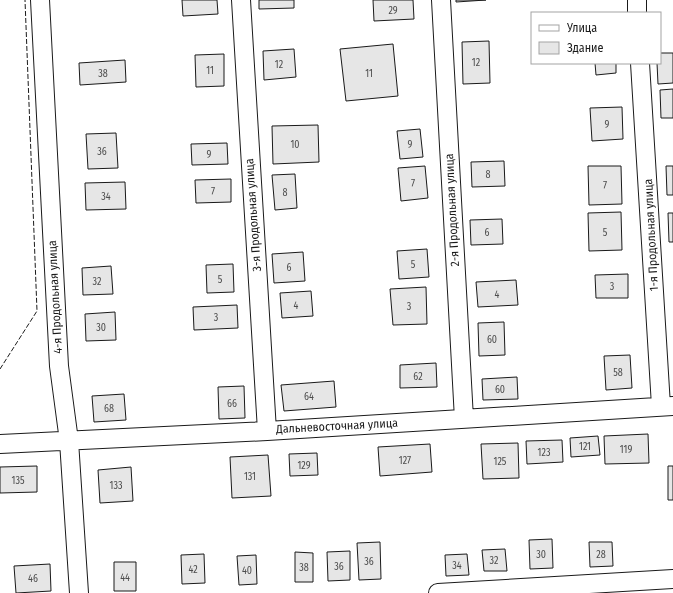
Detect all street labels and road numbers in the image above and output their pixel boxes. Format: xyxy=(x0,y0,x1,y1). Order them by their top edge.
street label: 2-я Продольная улица xyxy=(442,153,462,267)
street label: 3-я Продольная улица xyxy=(242,158,264,272)
street label: 1-я Продольная улица xyxy=(641,178,661,292)
street label: 4-я Продольная улица xyxy=(45,240,65,354)
street label: Дальневосточная улица xyxy=(275,416,398,436)

